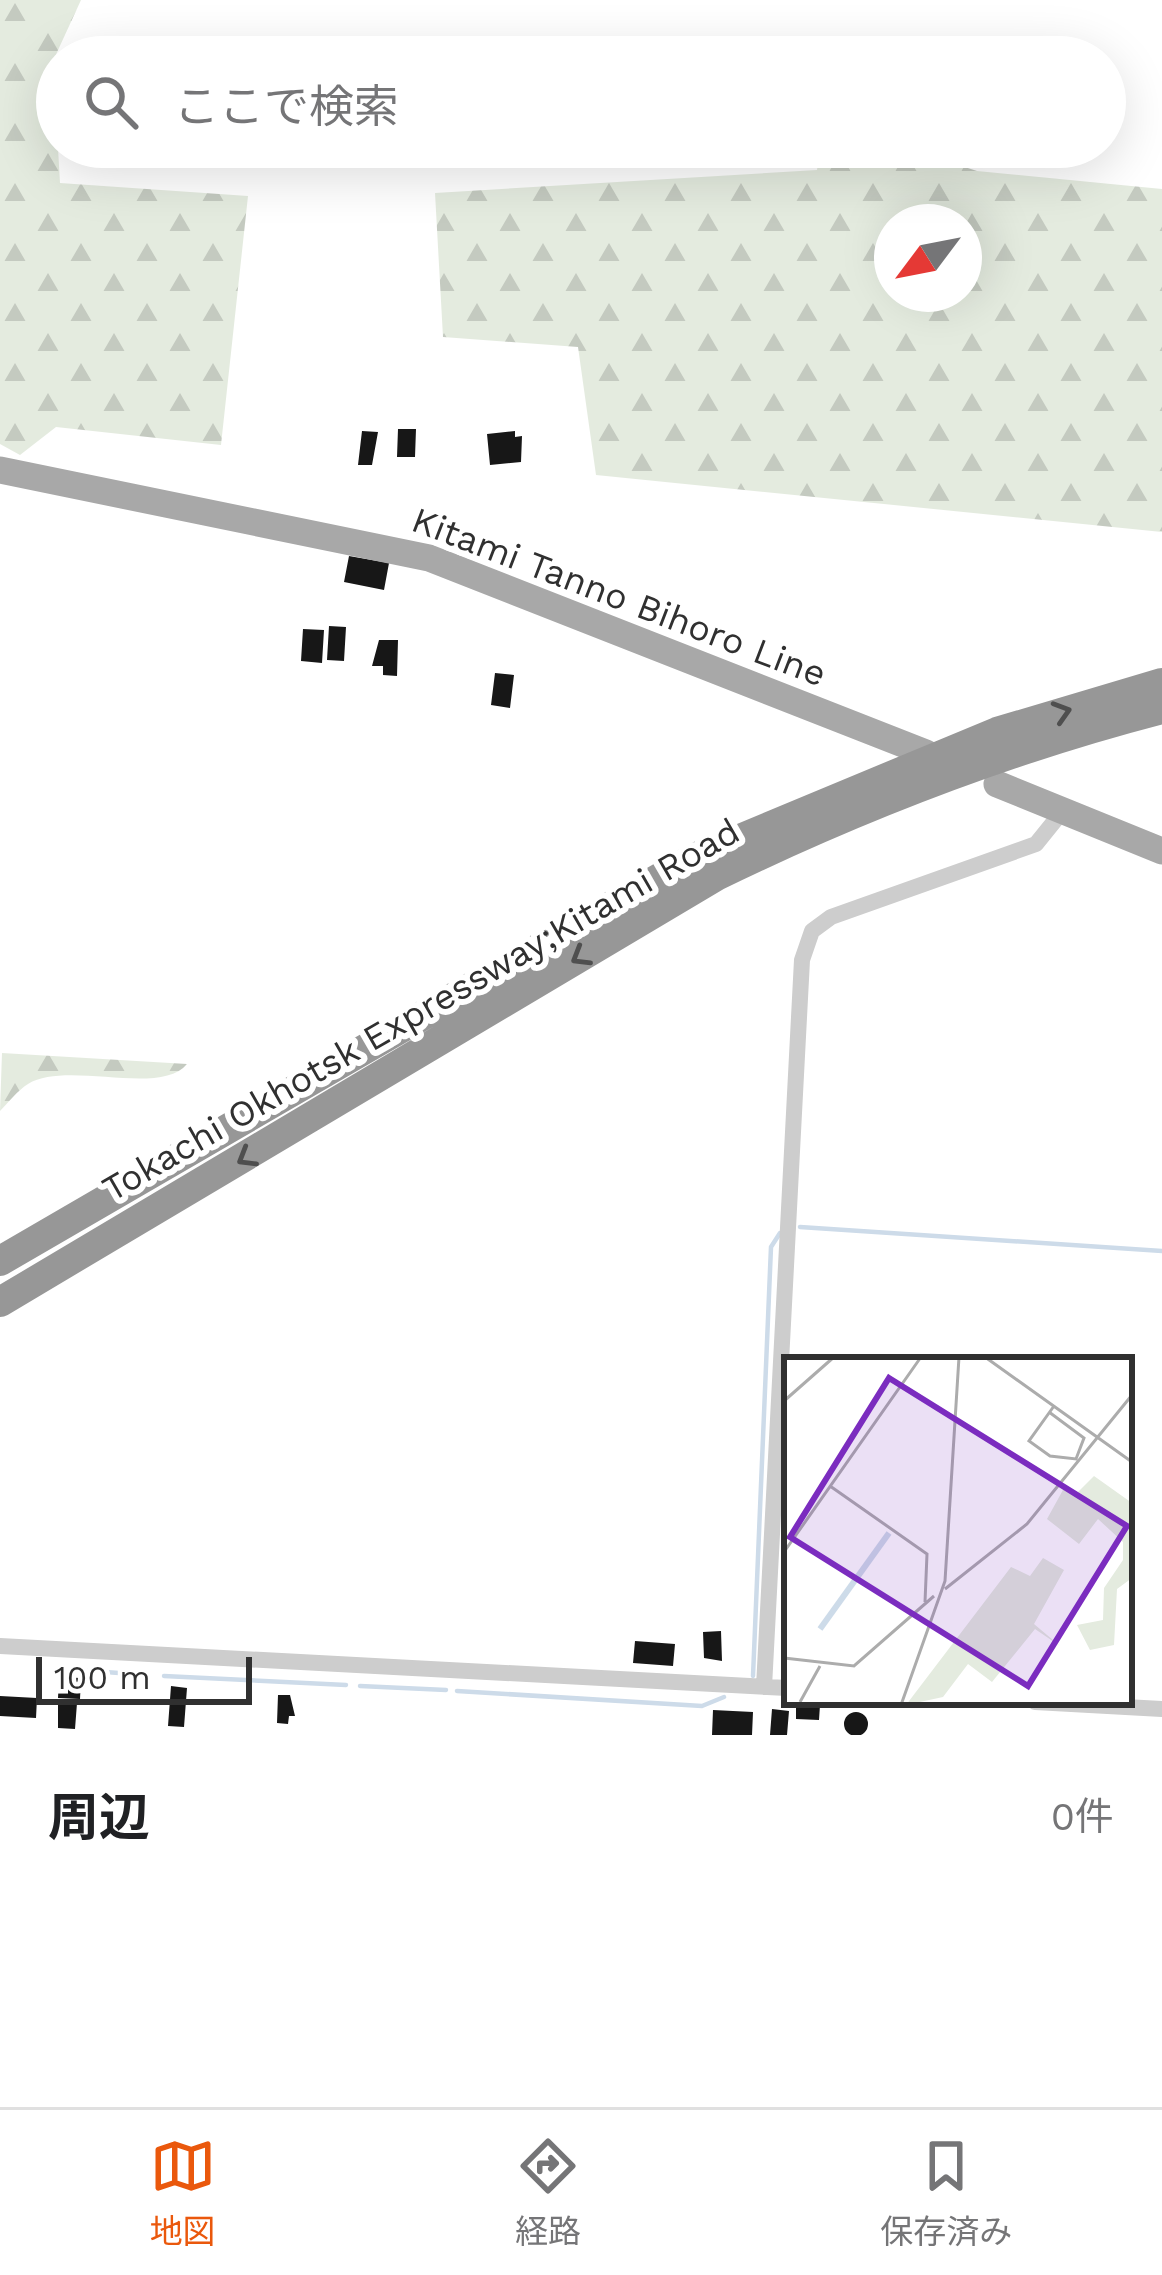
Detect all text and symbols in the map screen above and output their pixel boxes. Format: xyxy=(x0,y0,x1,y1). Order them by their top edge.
search box xyxy=(36,36,1126,168)
icon: search xyxy=(78,69,144,135)
text: ここで検索 xyxy=(174,80,399,133)
north arrow xyxy=(874,204,982,312)
street label: Kitami Tanno Bihoro Line xyxy=(406,499,832,695)
one-way arrow xyxy=(1051,701,1072,726)
street label: Tokachi Okhotsk Expressway;Kitami Road xyxy=(95,810,747,1210)
one-way arrow xyxy=(571,943,593,965)
one-way arrow xyxy=(237,1144,259,1166)
inset map xyxy=(784,1357,1132,1705)
scale bar xyxy=(36,1651,252,1704)
text: 100 m xyxy=(54,1658,151,1697)
text: 周辺 xyxy=(48,1788,150,1847)
text: 0件 xyxy=(1051,1794,1114,1839)
tab: 地図 xyxy=(150,2133,216,2253)
tab: 経路 xyxy=(515,2133,581,2253)
tab: 保存済み xyxy=(880,2133,1012,2253)

